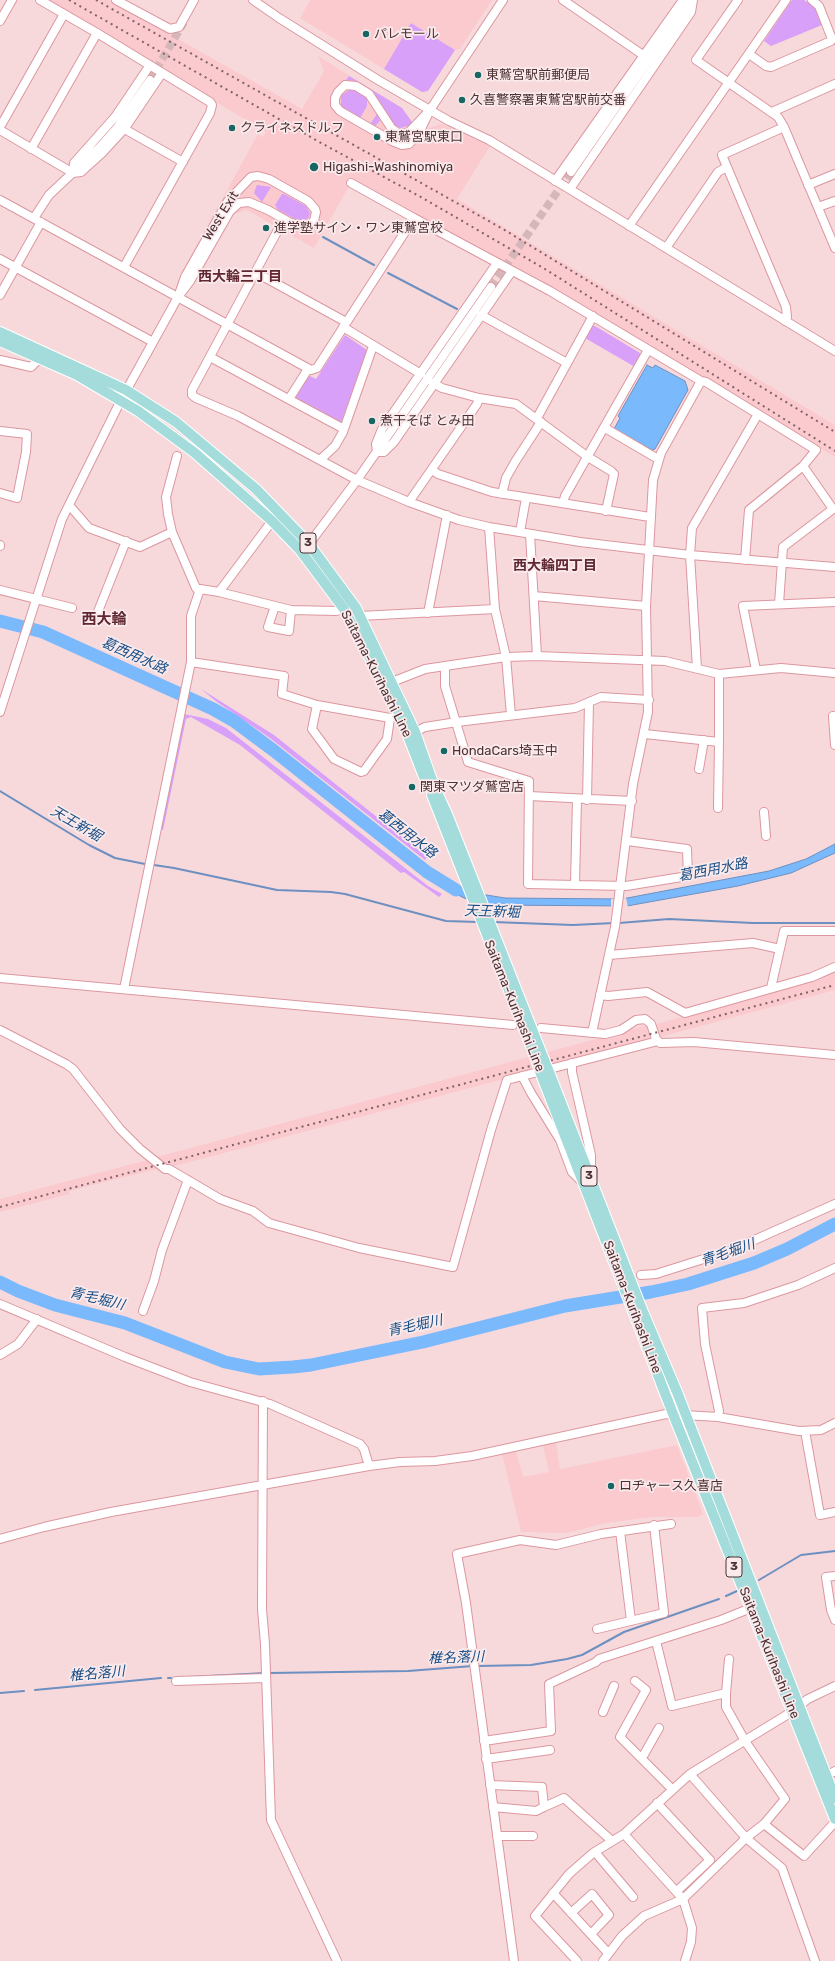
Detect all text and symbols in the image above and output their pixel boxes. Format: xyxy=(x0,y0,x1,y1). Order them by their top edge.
place label: パレモール xyxy=(374,26,439,42)
marker: パレモール xyxy=(361,29,371,39)
place label: 東鷲宮駅前郵便局 xyxy=(486,67,590,83)
marker: 東鷲宮駅前郵便局 xyxy=(473,70,483,80)
place label: 久喜警察署東鷲宮駅前交番 xyxy=(470,92,626,108)
marker: 久喜警察署東鷲宮駅前交番 xyxy=(457,95,467,105)
place label: クライネスドルフ xyxy=(240,120,344,136)
marker: クライネスドルフ xyxy=(227,123,237,133)
place label: 東鷲宮駅東口 xyxy=(385,129,463,145)
marker: 東鷲宮駅東口 xyxy=(372,132,382,142)
place label: Higashi-Washinomiya xyxy=(323,159,453,175)
marker: Higashi-Washinomiya xyxy=(308,161,320,173)
street label: West Exit xyxy=(200,188,242,244)
place label: 進学塾サイン・ワン東鷲宮校 xyxy=(274,220,443,236)
marker: 進学塾サイン・ワン東鷲宮校 xyxy=(261,223,271,233)
district label: 西大輪三丁目 xyxy=(198,269,282,285)
place label: 煮干そば とみ田 xyxy=(380,413,474,429)
marker: 煮干そば とみ田 xyxy=(367,416,377,426)
road number: 3 xyxy=(300,533,316,553)
district label: 西大輪四丁目 xyxy=(513,558,597,574)
street label: Saitama-Kurihashi Line xyxy=(337,608,415,740)
district label: 西大輪 xyxy=(82,611,126,629)
water label: 葛西用水路 xyxy=(99,634,169,678)
place label: HondaCars埼玉中 xyxy=(452,743,558,759)
marker: HondaCars埼玉中 xyxy=(439,746,449,756)
place label: 関東マツダ鷲宮店 xyxy=(420,779,524,795)
marker: 関東マツダ鷲宮店 xyxy=(407,782,417,792)
water label: 天王新堀 xyxy=(48,803,104,845)
water label: 葛西用水路 xyxy=(374,806,440,862)
water label: 葛西用水路 xyxy=(677,855,749,885)
water label: 天王新堀 xyxy=(464,903,520,921)
street label: Saitama-Kurihashi Line xyxy=(480,938,548,1074)
road number: 3 xyxy=(581,1166,597,1186)
water label: 青毛堀川 xyxy=(699,1236,757,1270)
street label: Saitama-Kurihashi Line xyxy=(600,1239,664,1375)
water label: 青毛堀川 xyxy=(68,1284,126,1314)
water label: 青毛堀川 xyxy=(386,1312,444,1340)
place label: ロヂャース久喜店 xyxy=(619,1478,723,1494)
marker: ロヂャース久喜店 xyxy=(606,1481,616,1491)
road number: 3 xyxy=(726,1557,742,1577)
street label: Saitama-Kurihashi Line xyxy=(735,1585,803,1721)
water label: 椎名落川 xyxy=(428,1649,484,1667)
water label: 椎名落川 xyxy=(68,1663,126,1685)

